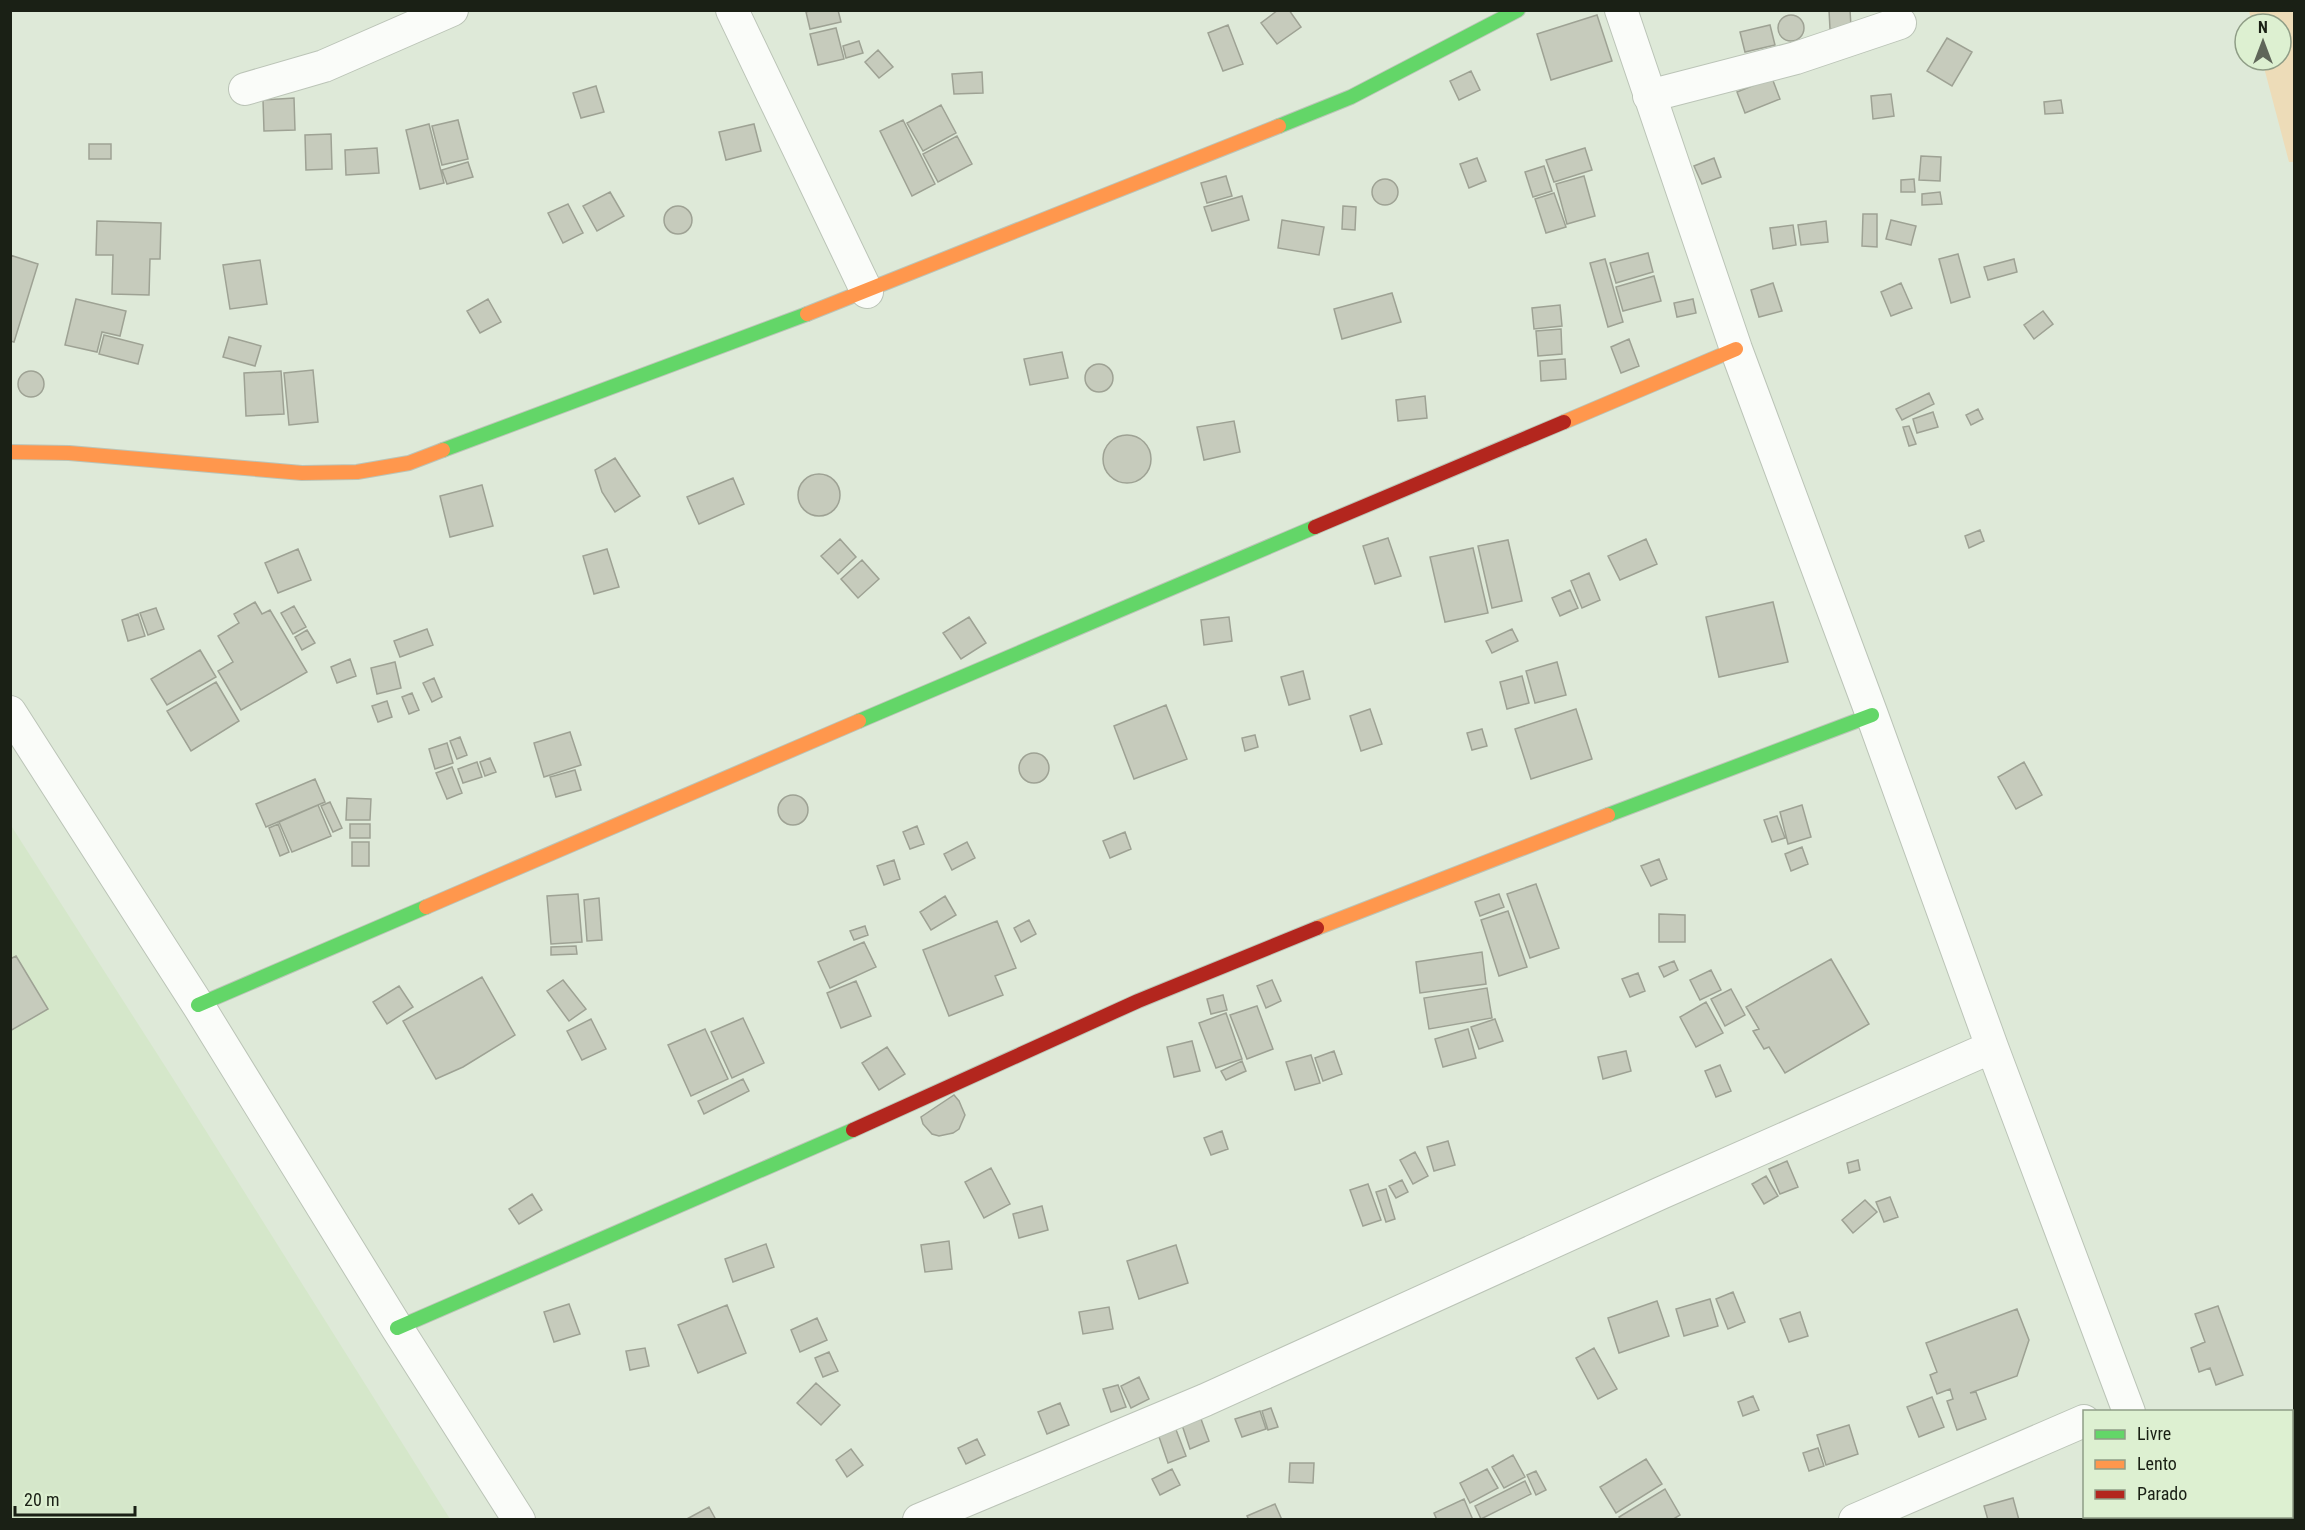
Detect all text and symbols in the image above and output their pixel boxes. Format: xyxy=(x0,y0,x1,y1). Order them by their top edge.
north arrow xyxy=(2233,12,2293,72)
text: N xyxy=(2258,18,2268,37)
legend xyxy=(2083,1410,2293,1518)
text: Livre xyxy=(2137,1423,2171,1444)
text: Lento xyxy=(2137,1453,2177,1474)
scale bar xyxy=(15,1479,135,1517)
text: Parado xyxy=(2137,1483,2187,1504)
text: 20 m xyxy=(24,1489,59,1510)

